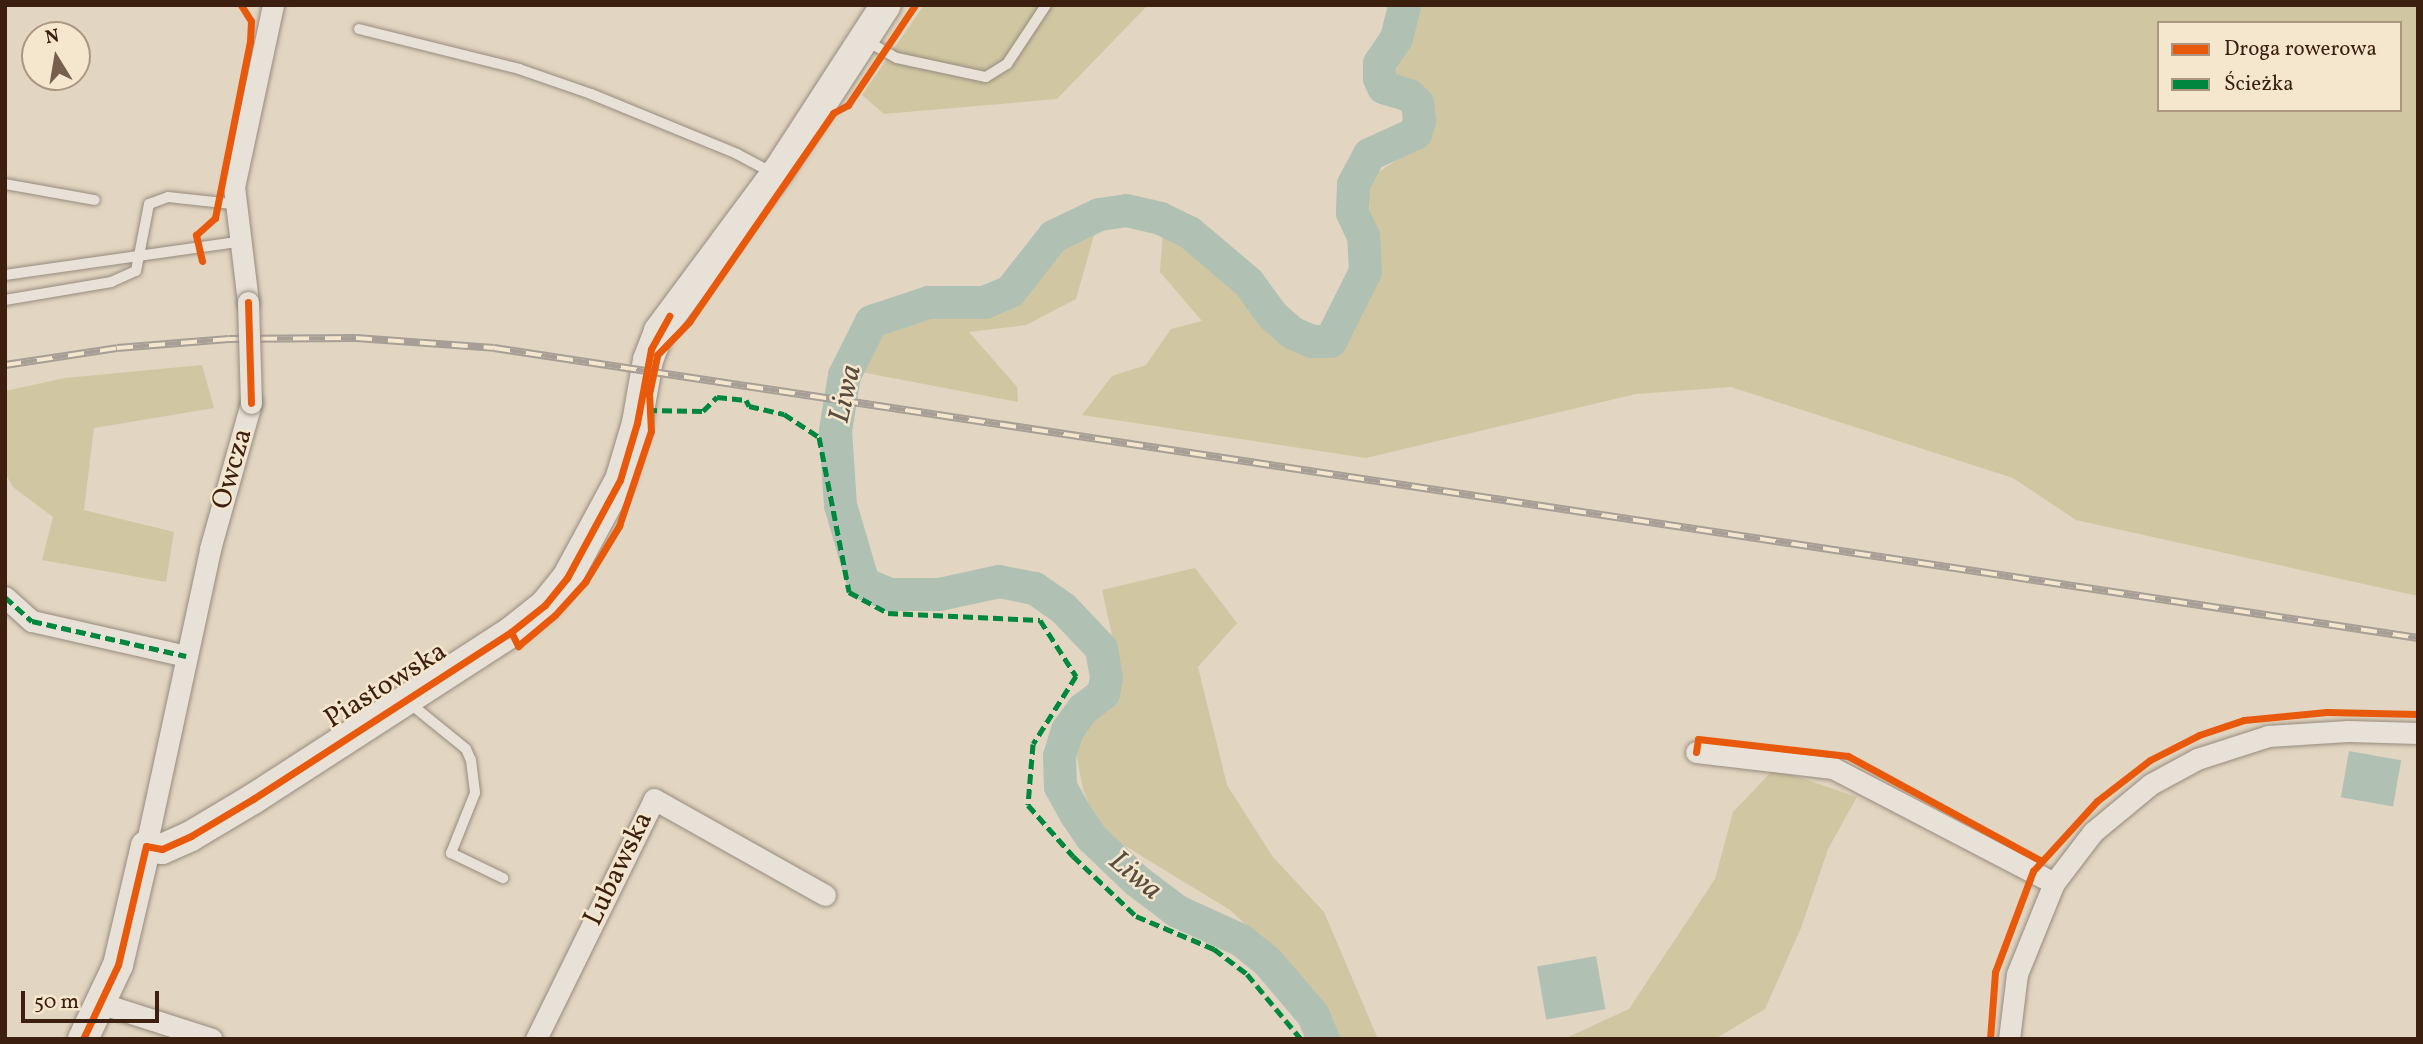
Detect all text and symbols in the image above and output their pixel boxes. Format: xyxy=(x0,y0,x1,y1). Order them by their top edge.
north arrow xyxy=(21,21,91,91)
legend xyxy=(2157,21,2402,112)
text: N xyxy=(43,23,62,51)
text: Droga rowerowa xyxy=(2224,35,2377,64)
text: Ścieżka xyxy=(2224,70,2294,99)
water label: Liwa xyxy=(822,361,870,427)
street label: Owcza xyxy=(206,425,260,513)
street label: Piastowska xyxy=(319,635,453,737)
street label: Lubawska xyxy=(577,806,661,932)
water label: Liwa xyxy=(1101,843,1169,909)
scale bar xyxy=(24,978,163,1022)
text: 50 m xyxy=(34,988,79,1017)

